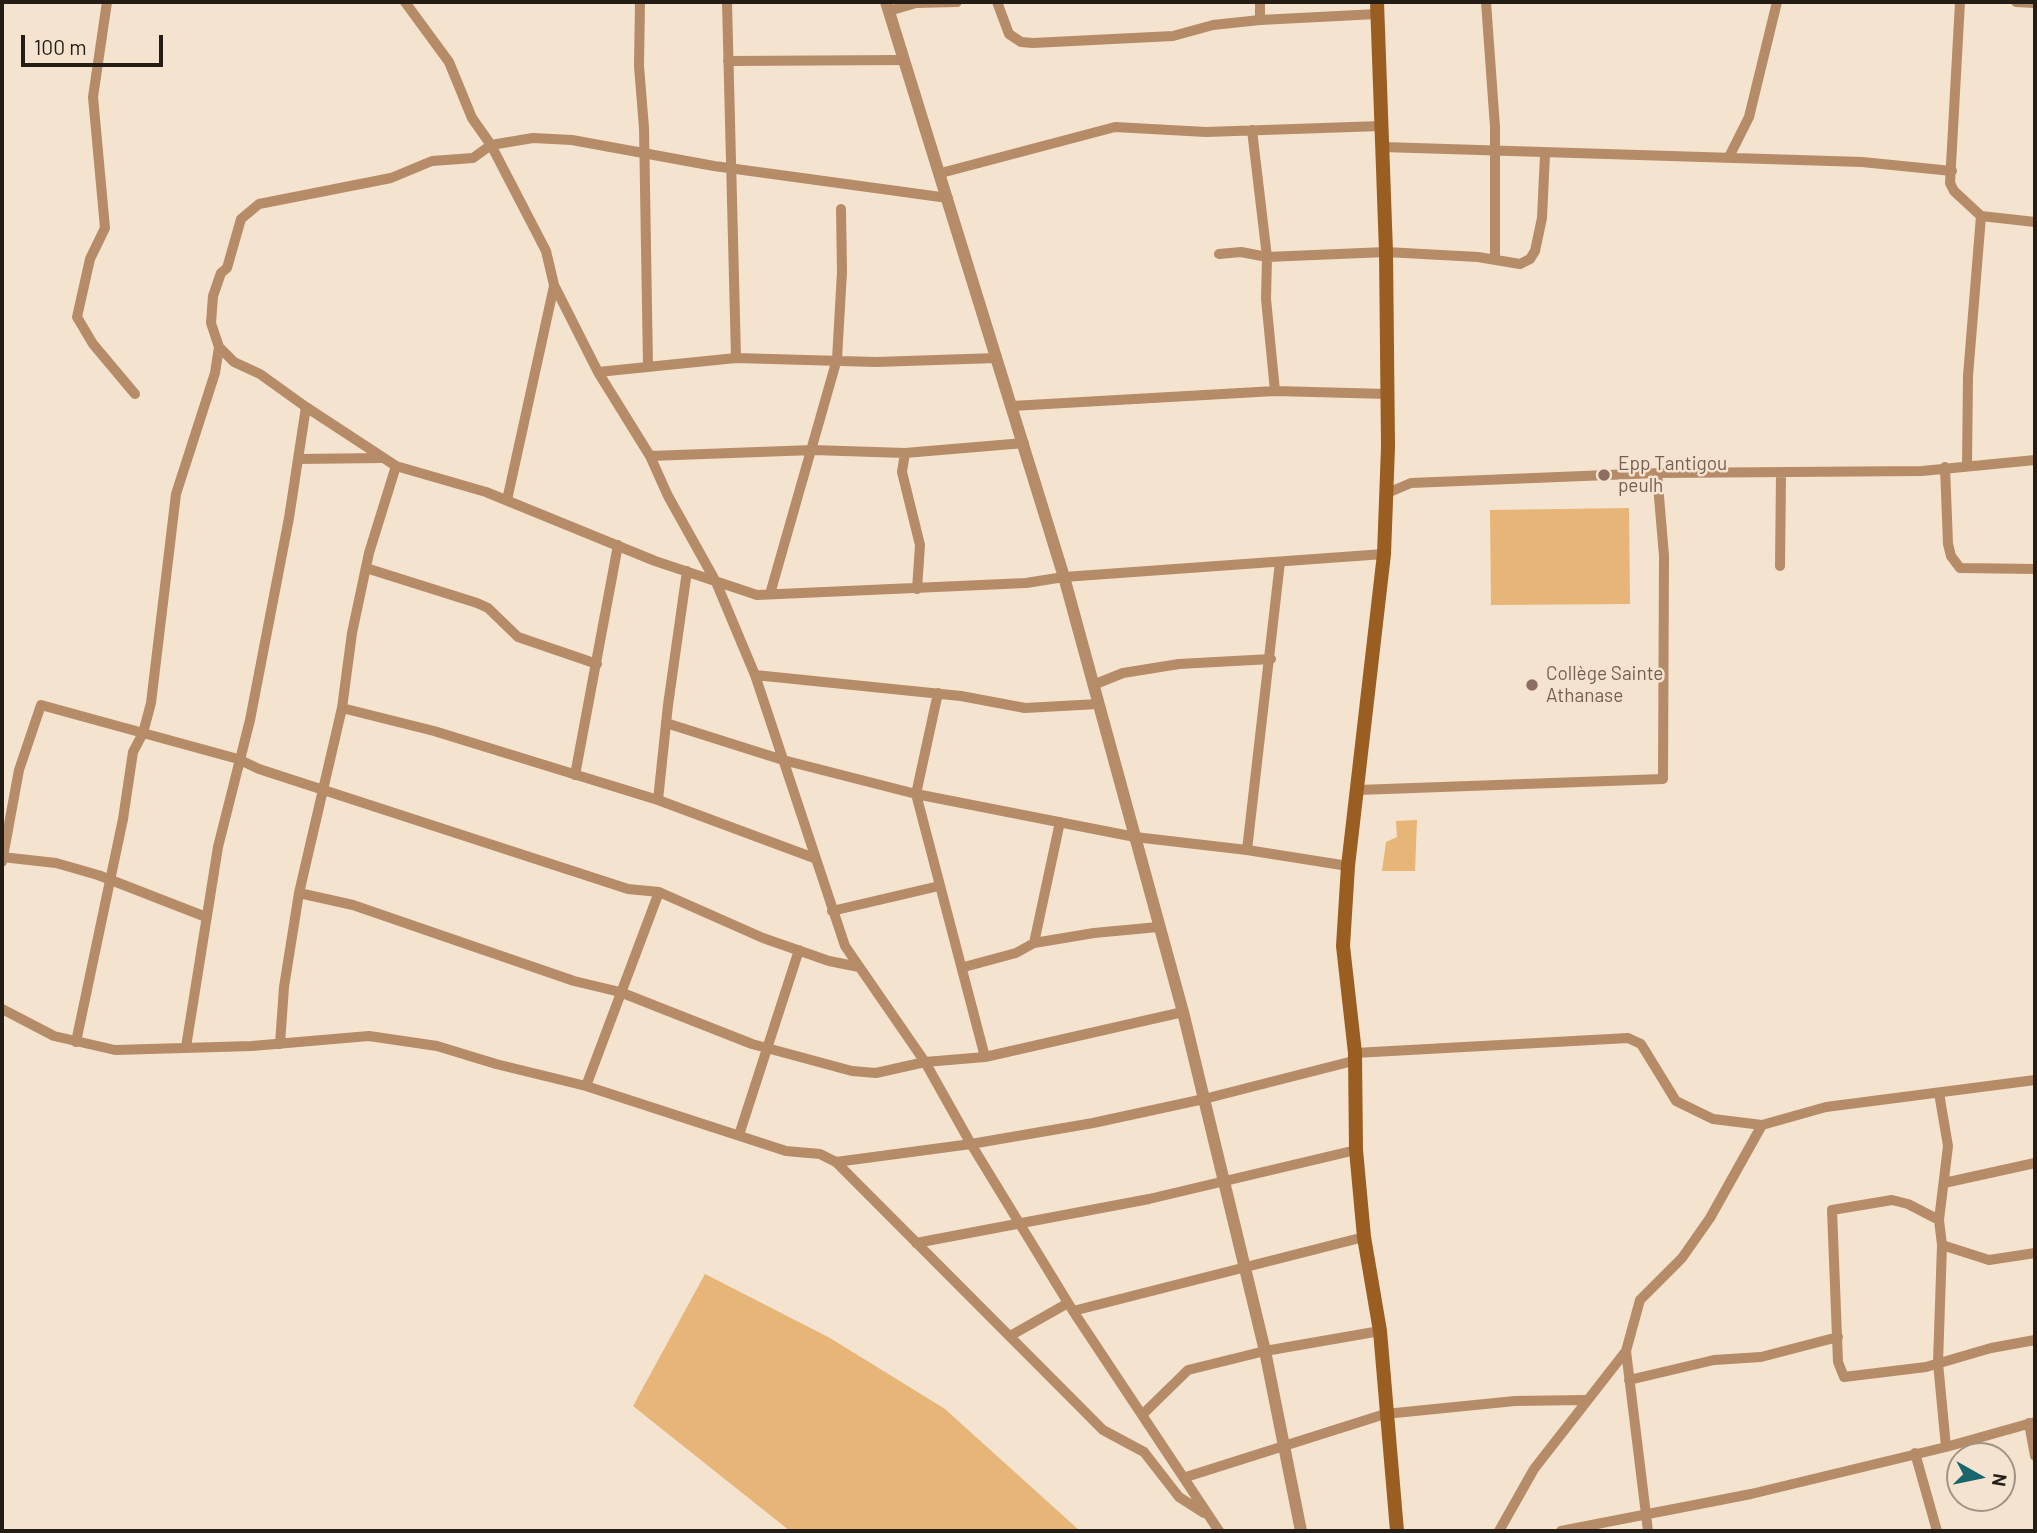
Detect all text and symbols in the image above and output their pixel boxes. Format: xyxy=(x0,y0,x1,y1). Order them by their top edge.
scale bar xyxy=(24,21,166,65)
text: 100 m xyxy=(34,34,87,59)
place label: Epp Tantigou peulh xyxy=(1618,453,1727,497)
marker: Epp Tantigou peulh xyxy=(1596,467,1612,483)
place label: Collège Sainte Athanase xyxy=(1546,663,1663,707)
marker: Collège Sainte Athanase xyxy=(1524,677,1540,693)
north arrow xyxy=(1946,1442,2016,1512)
text: N xyxy=(1988,1472,2013,1488)

